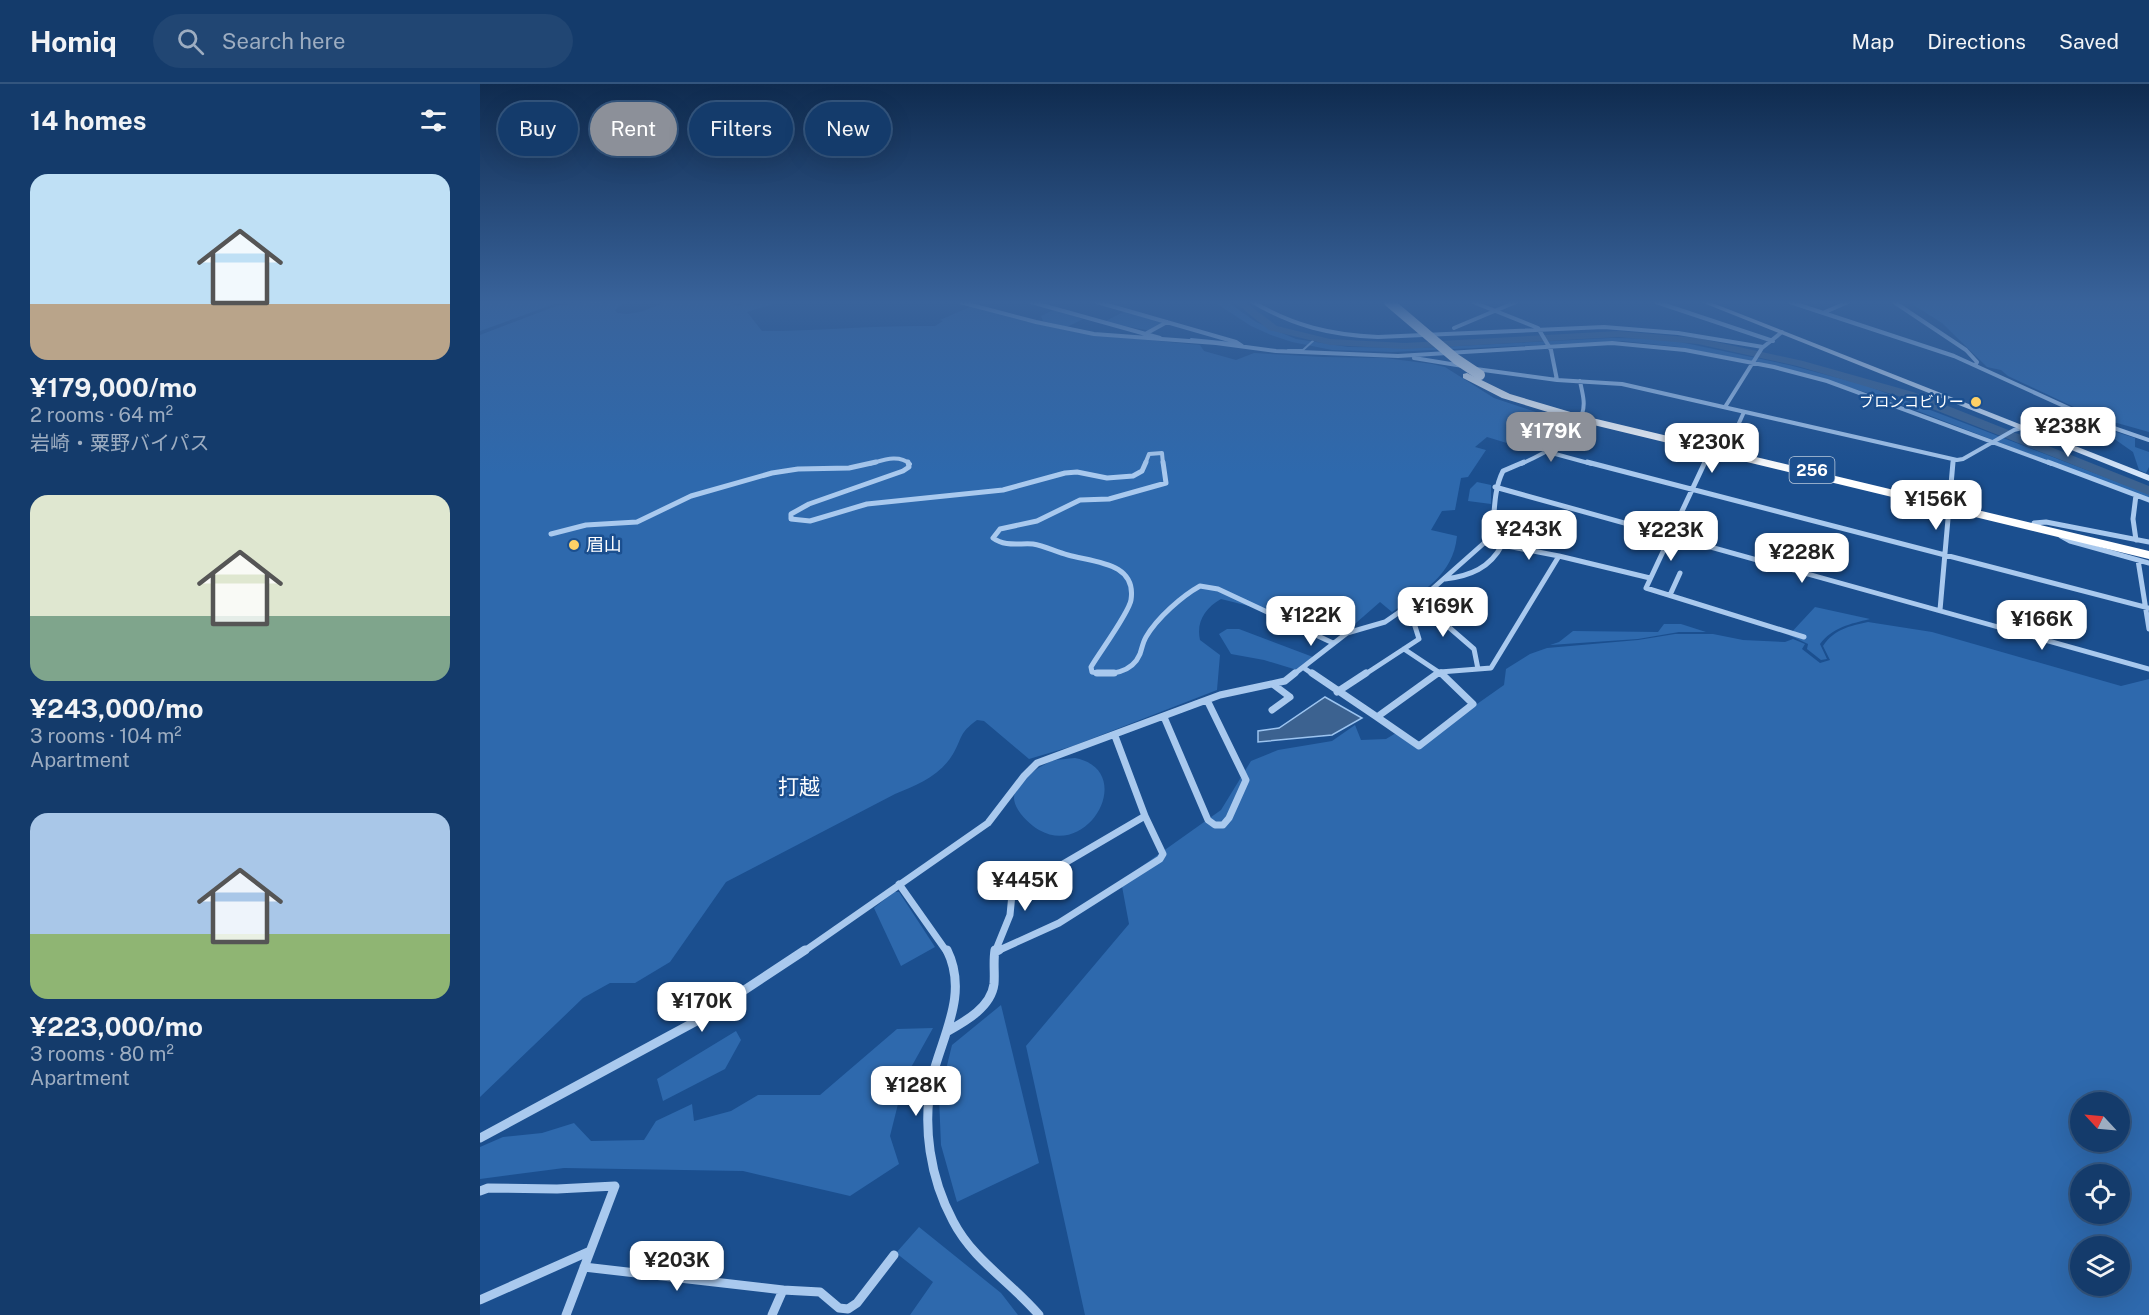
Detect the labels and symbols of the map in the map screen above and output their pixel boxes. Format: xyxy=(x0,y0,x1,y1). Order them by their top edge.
place label: ブロンコビリー xyxy=(1859,393,1964,410)
marker: ブロンコビリー xyxy=(1969,395,1983,409)
pin: ¥238K xyxy=(2026,407,2110,458)
pin: ¥179K xyxy=(1509,412,1593,463)
pin: ¥230K xyxy=(1670,423,1754,474)
road number: 256 xyxy=(1790,457,1834,483)
pin: ¥156K xyxy=(1894,480,1978,531)
pin: ¥243K xyxy=(1487,510,1571,561)
pin: ¥223K xyxy=(1629,511,1713,562)
pin: ¥228K xyxy=(1760,533,1844,584)
place label: 眉山 xyxy=(586,534,622,555)
marker: 眉山 xyxy=(567,538,581,552)
pin: ¥169K xyxy=(1401,587,1485,638)
pin: ¥122K xyxy=(1269,596,1353,647)
pin: ¥166K xyxy=(2000,600,2084,651)
district label: 打越 xyxy=(778,774,820,799)
pin: ¥445K xyxy=(983,861,1067,912)
pin: ¥170K xyxy=(660,982,744,1033)
pin: ¥128K xyxy=(874,1066,958,1117)
north arrow xyxy=(2070,1092,2130,1152)
pin: ¥203K xyxy=(635,1241,719,1292)

